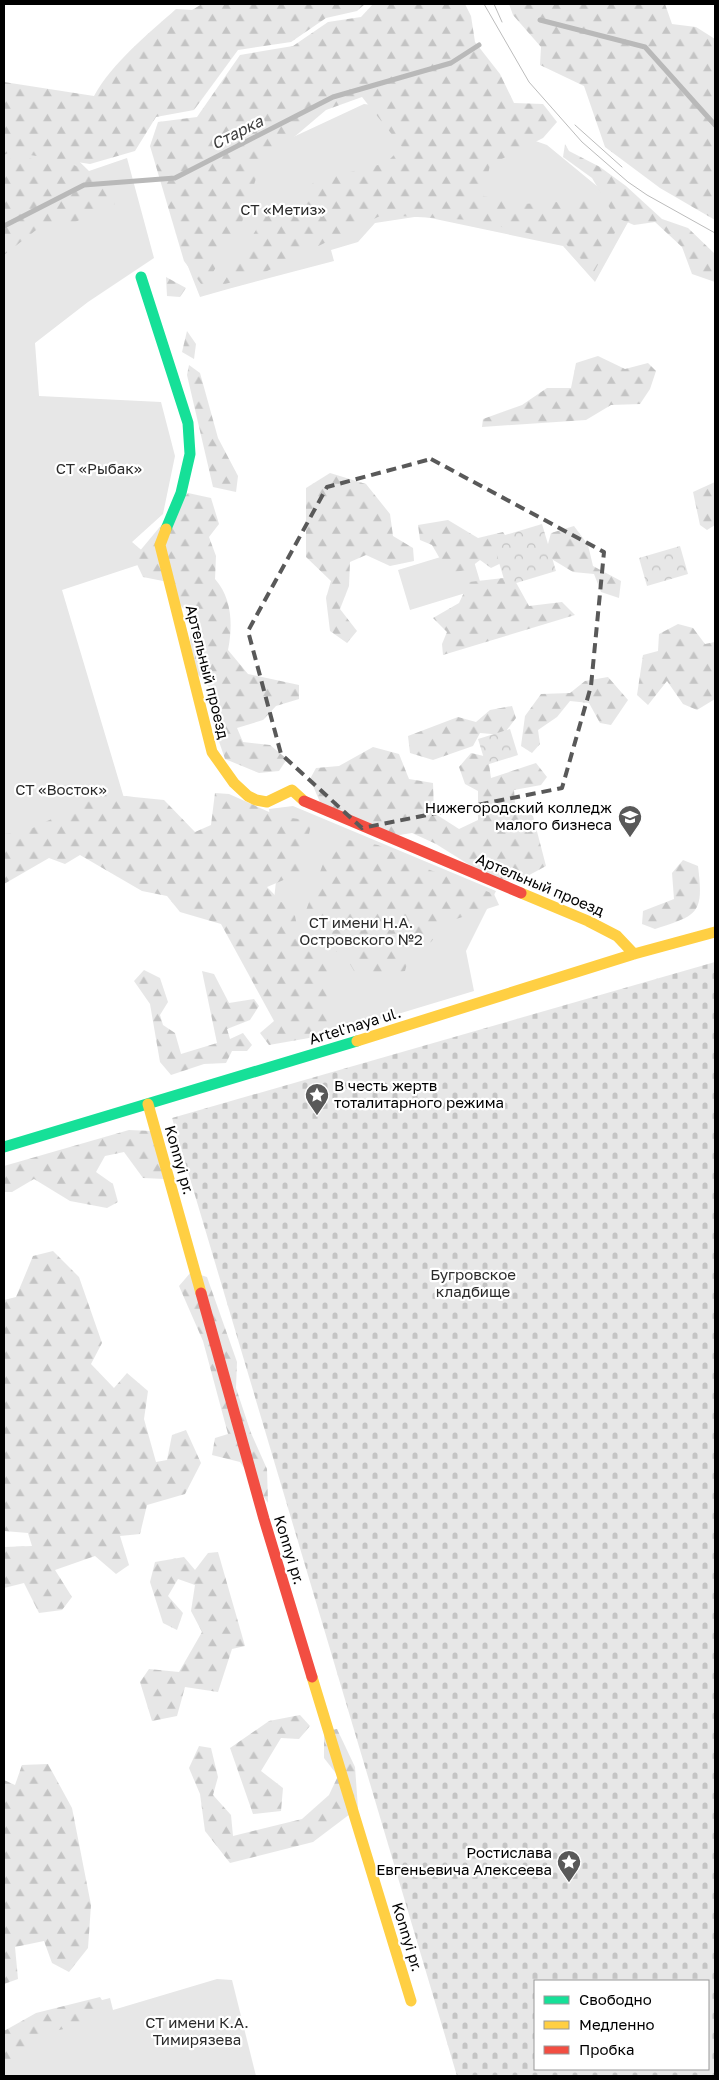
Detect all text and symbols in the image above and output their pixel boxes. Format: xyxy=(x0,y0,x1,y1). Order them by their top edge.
water label: Старка xyxy=(208,110,267,153)
park label: СТ «Метиз» xyxy=(240,200,326,218)
park label: СТ «Рыбак» xyxy=(56,459,142,477)
street label: Артельный проезд xyxy=(183,603,233,741)
park label: СТ «Восток» xyxy=(15,780,107,798)
place label: Нижегородский колледж малого бизнеса xyxy=(425,798,612,833)
school or university icon: Нижегородский колледж малого бизнеса xyxy=(617,804,643,838)
street label: Артельный проезд xyxy=(474,849,607,919)
park label: СТ имени Н.А. Островского №2 xyxy=(299,913,423,948)
street label: Artel'naya ul. xyxy=(307,1003,403,1048)
place label: В честь жертв тоталитарного режима xyxy=(334,1076,504,1111)
place icon: В честь жертв тоталитарного режима xyxy=(304,1082,330,1116)
street label: Konnyi pr. xyxy=(162,1123,198,1196)
park label: Бугровское кладбище xyxy=(430,1265,516,1300)
street label: Konnyi pr. xyxy=(271,1513,309,1586)
place label: Ростислава Евгеньевича Алексеева xyxy=(376,1843,552,1878)
place icon: Ростислава Евгеньевича Алексеева xyxy=(556,1849,582,1883)
street label: Konnyi pr. xyxy=(389,1900,427,1973)
legend xyxy=(534,1980,709,2070)
text: Свободно xyxy=(579,1990,652,2008)
park label: СТ имени К.А. Тимирязева xyxy=(145,2013,249,2048)
text: Медленно xyxy=(579,2015,655,2033)
text: Пробка xyxy=(579,2040,634,2058)

